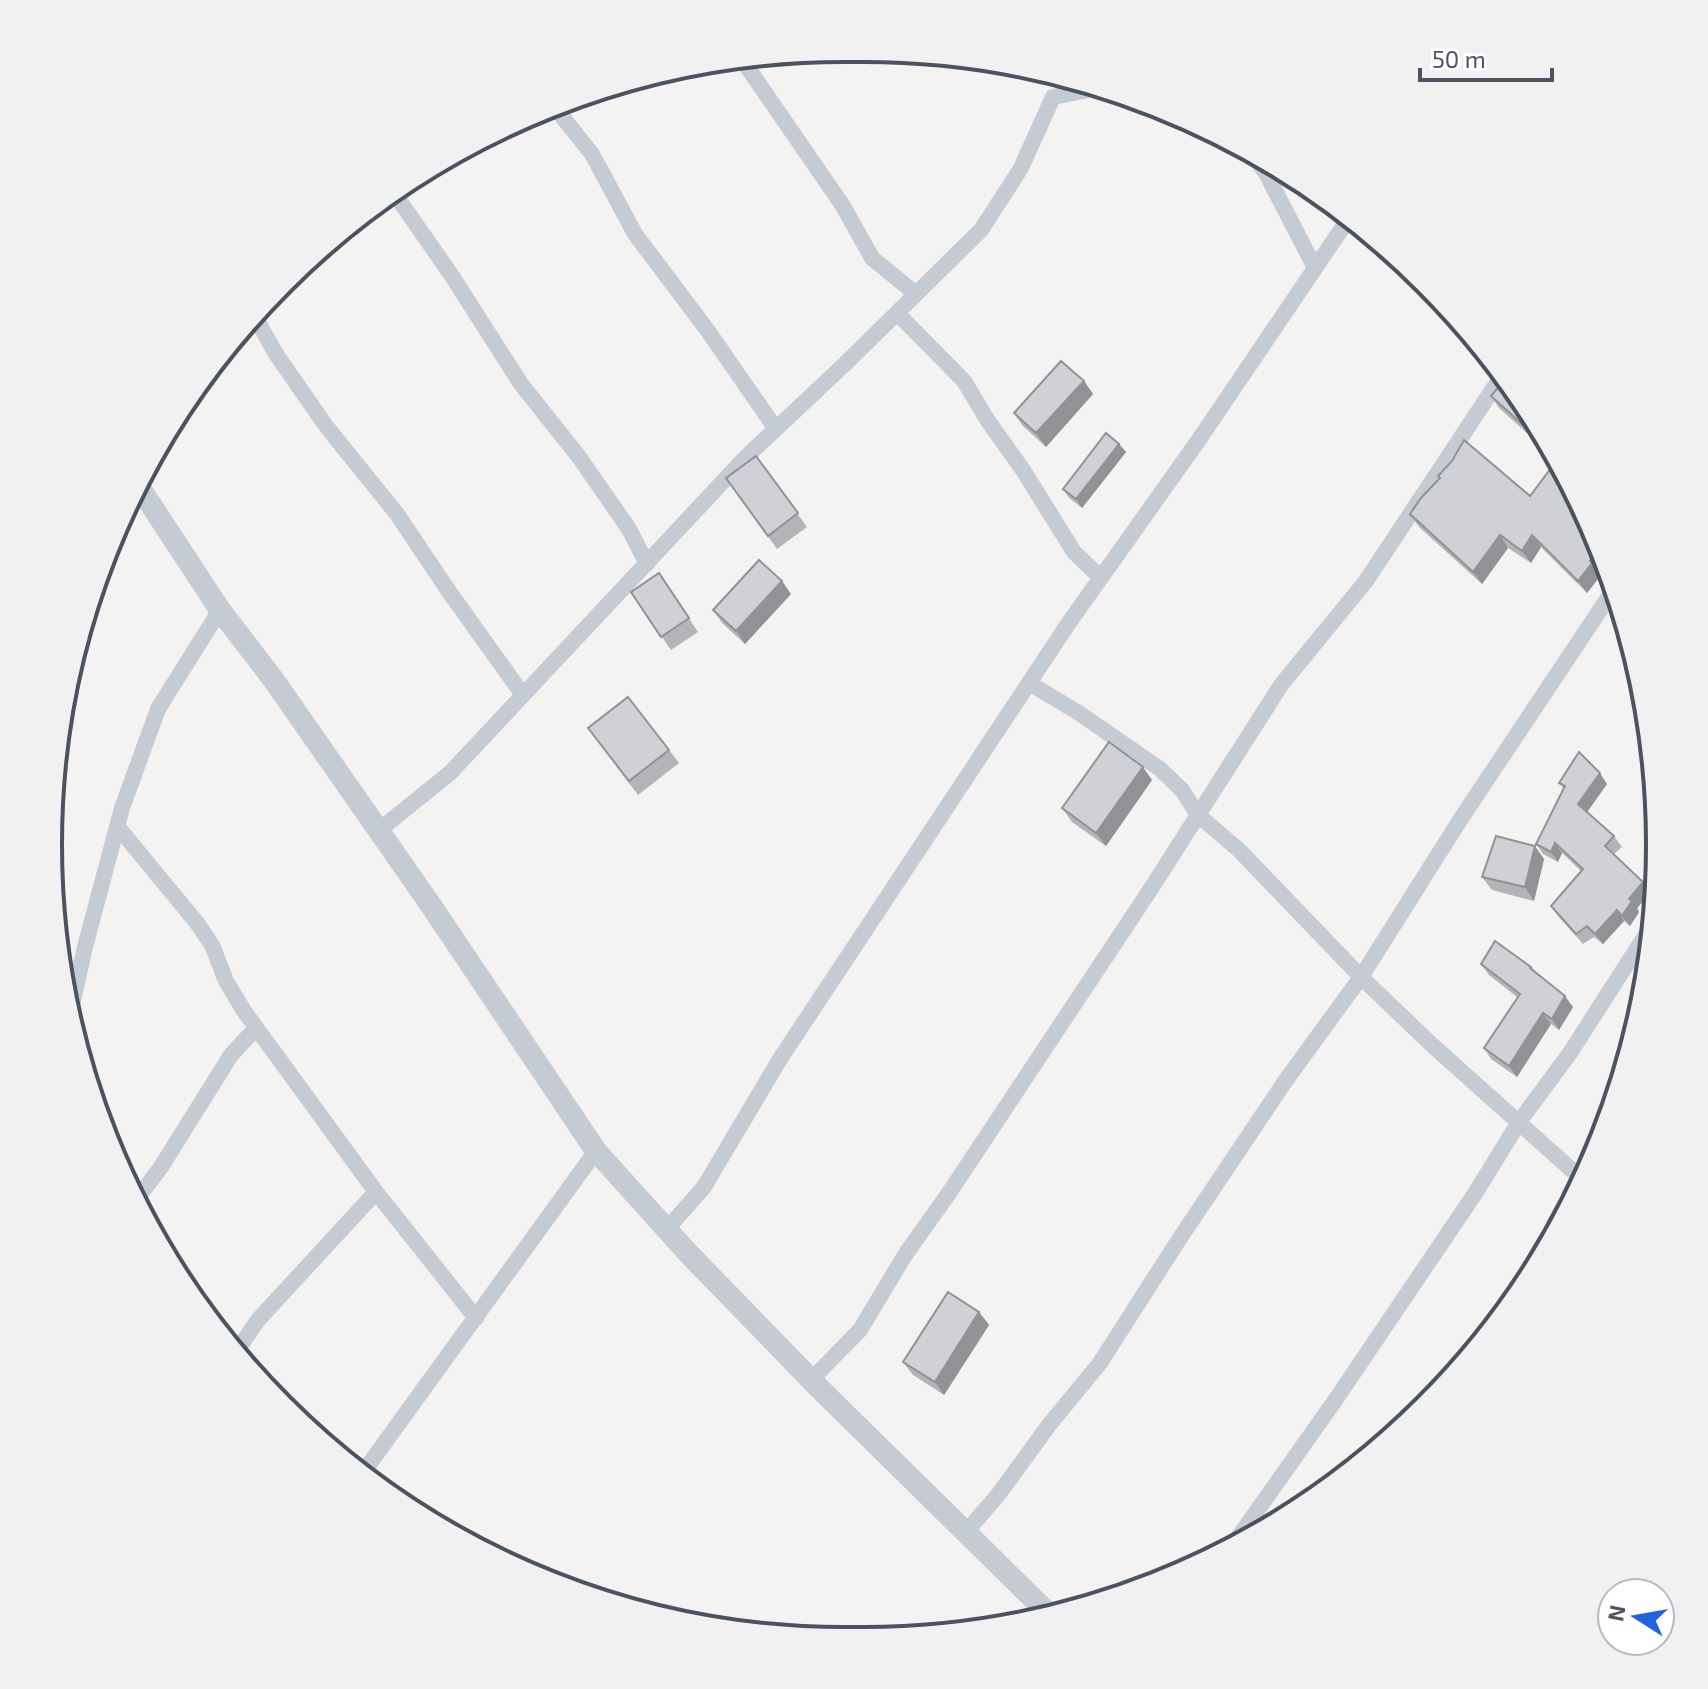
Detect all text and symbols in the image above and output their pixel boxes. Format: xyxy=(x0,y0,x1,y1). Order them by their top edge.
scale bar xyxy=(1420,32,1552,82)
text: 50 m xyxy=(1432,44,1486,73)
north arrow xyxy=(1596,1577,1676,1657)
text: N xyxy=(1601,1603,1630,1623)

